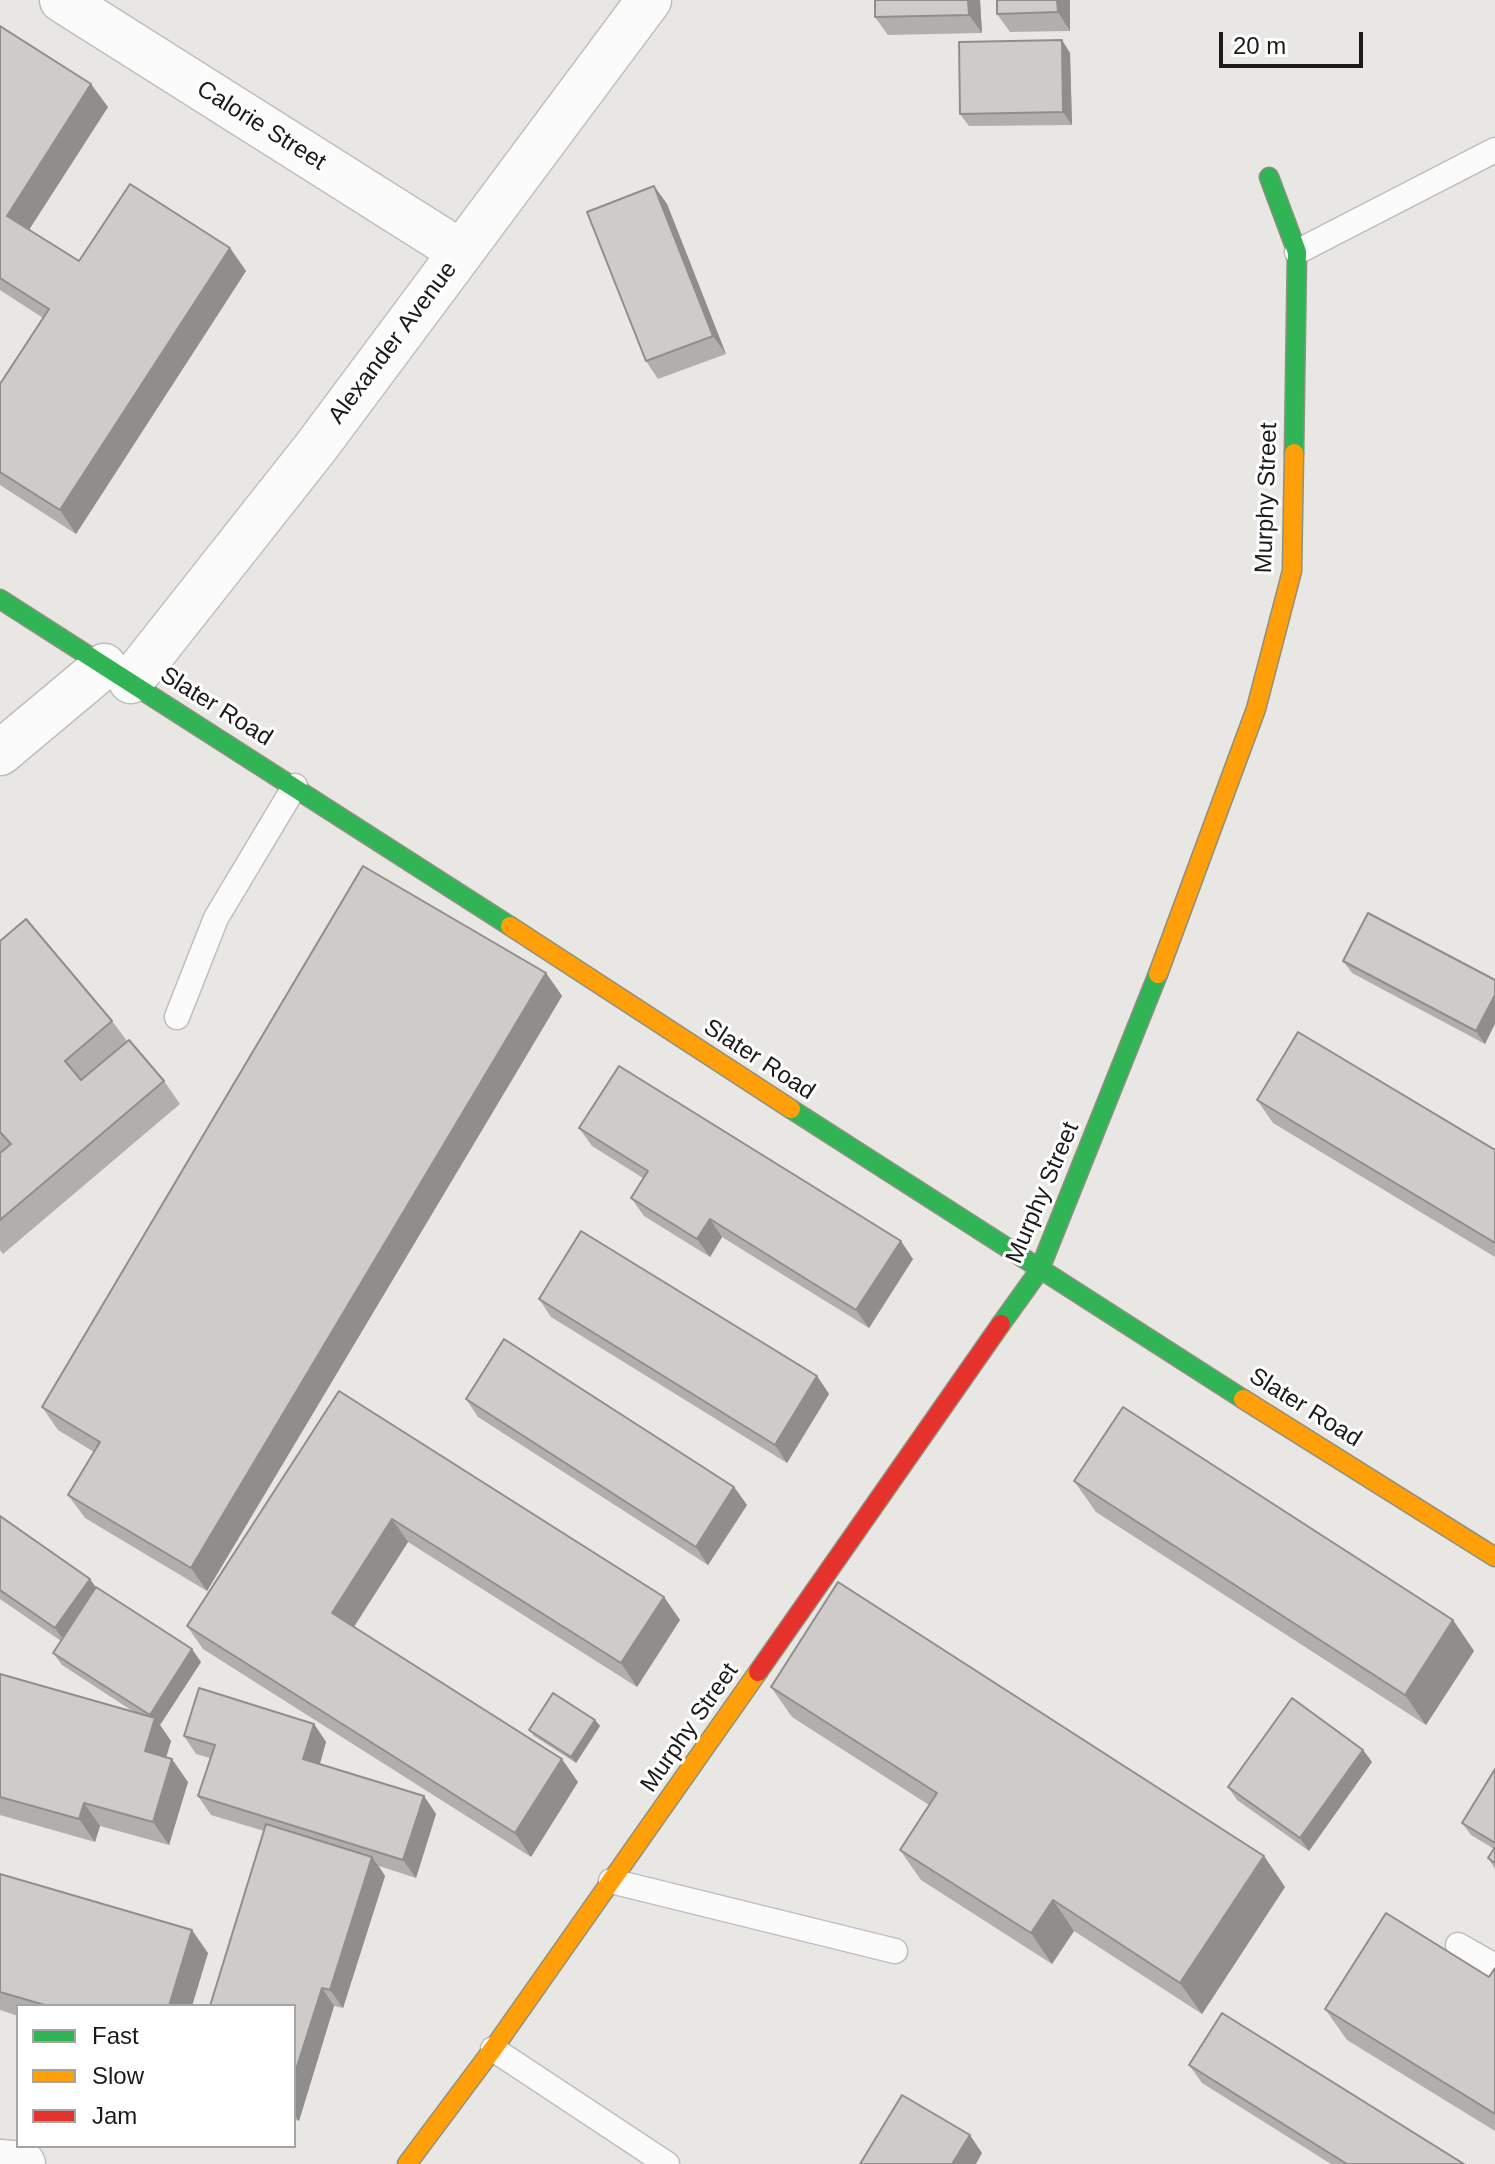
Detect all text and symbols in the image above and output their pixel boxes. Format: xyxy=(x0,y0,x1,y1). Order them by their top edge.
scale bar xyxy=(1223,16,1367,66)
text: 20 m xyxy=(1233,32,1286,59)
street label: Calorie Street xyxy=(191,75,331,177)
street label: Alexander Avenue xyxy=(323,256,463,430)
street label: Murphy Street xyxy=(1250,422,1284,574)
street label: Slater Road xyxy=(155,661,277,753)
street label: Slater Road xyxy=(698,1013,820,1107)
street label: Murphy Street xyxy=(1000,1118,1086,1268)
street label: Slater Road xyxy=(1244,1362,1366,1454)
street label: Murphy Street xyxy=(635,1658,745,1798)
legend xyxy=(16,2004,296,2148)
text: Fast xyxy=(92,2022,139,2049)
text: Slow xyxy=(92,2062,144,2089)
text: Jam xyxy=(92,2102,137,2129)

